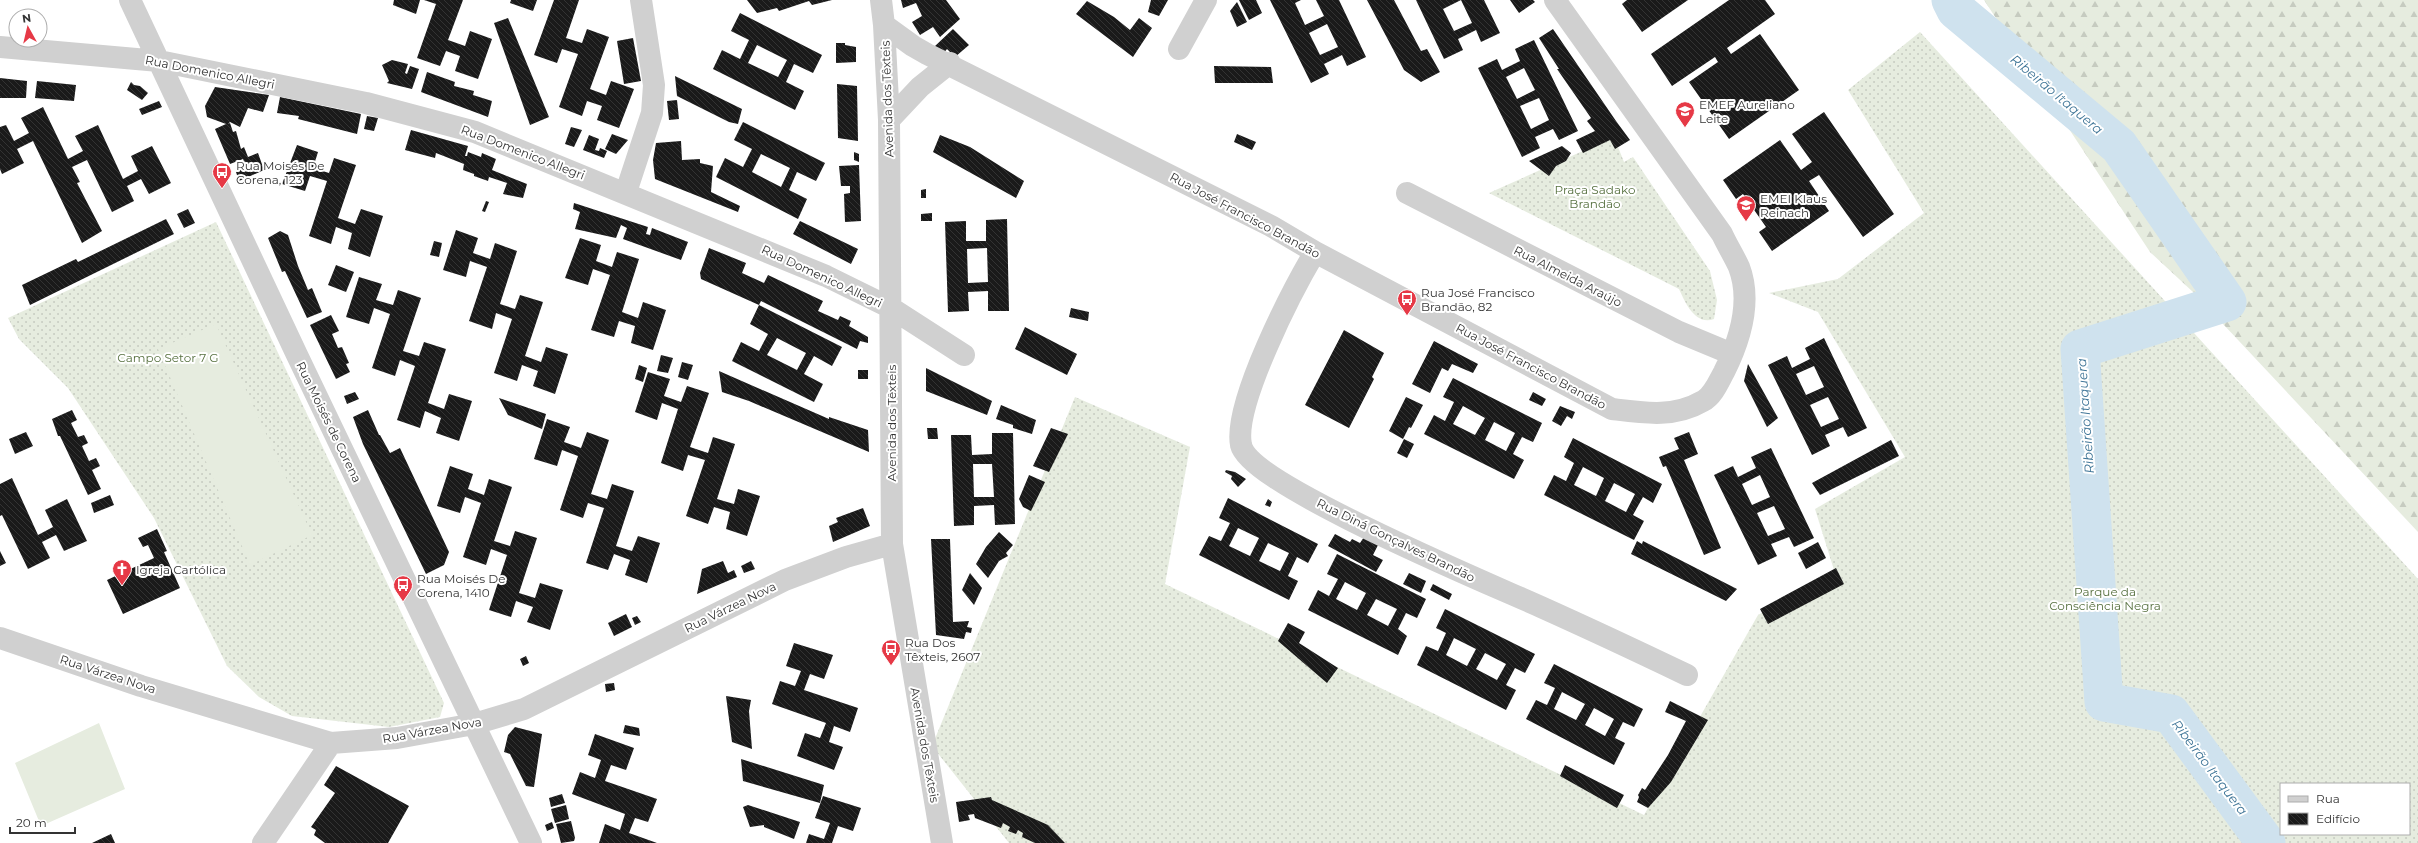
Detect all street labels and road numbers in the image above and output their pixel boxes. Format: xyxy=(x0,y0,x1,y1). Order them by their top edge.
street label: Avenida dos Têxteis xyxy=(877,40,897,158)
street label: Rua Domenico Allegri xyxy=(144,52,276,92)
street label: Rua Domenico Allegri xyxy=(459,121,587,183)
street label: Rua José Francisco Brandão xyxy=(1167,169,1323,261)
street label: Rua Domenico Allegri xyxy=(759,241,885,311)
street label: Rua Almeida Araújo xyxy=(1511,242,1625,310)
street label: Rua José Francisco Brandão xyxy=(1453,320,1609,412)
street label: Rua Moisés de Corena xyxy=(293,359,365,485)
street label: Avenida dos Têxteis xyxy=(884,364,899,481)
street label: Rua Diná Gonçalves Brandão xyxy=(1314,495,1478,585)
street label: Rua Várzea Nova xyxy=(682,578,778,636)
street label: Rua Várzea Nova xyxy=(58,651,158,697)
street label: Avenida dos Têxteis xyxy=(907,686,943,804)
street label: Rua Várzea Nova xyxy=(381,714,483,746)

